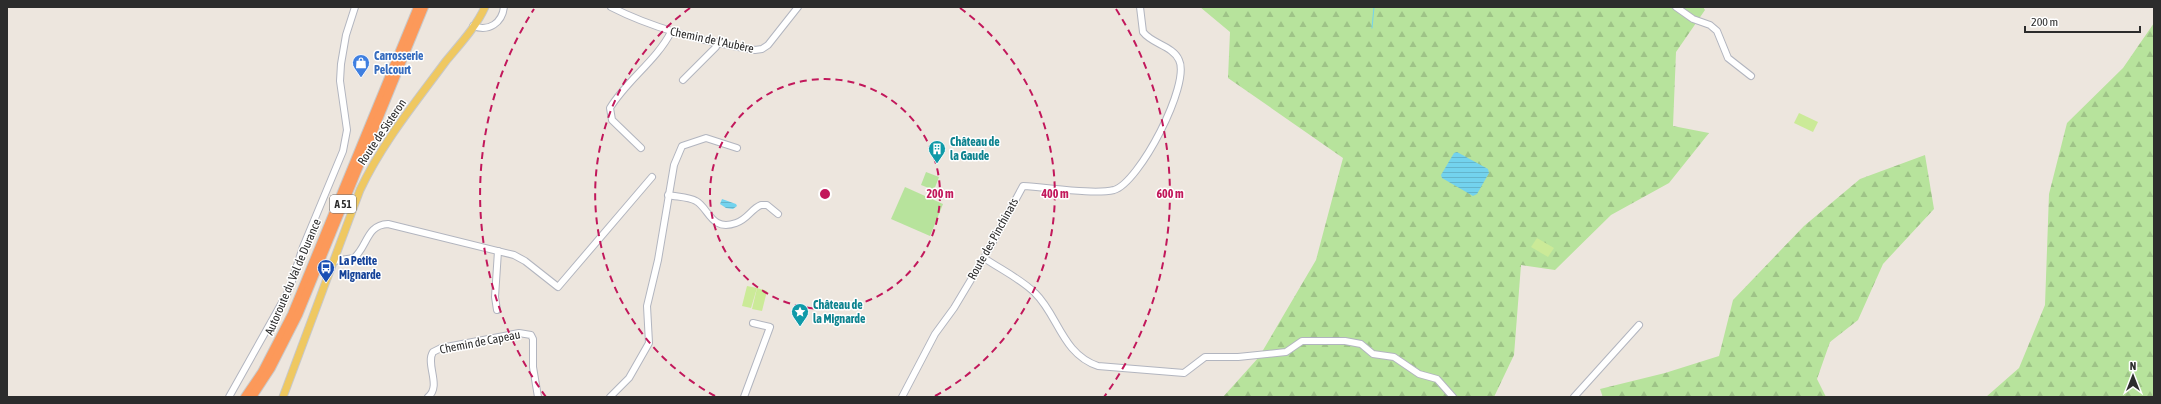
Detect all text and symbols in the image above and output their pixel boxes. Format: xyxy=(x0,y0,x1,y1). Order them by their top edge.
scale bar xyxy=(2025,8,2140,34)
text: 200 m xyxy=(2031,15,2058,29)
street label: Chemin de l'Aubère xyxy=(669,24,755,56)
place label: Carrosserie Pelcourt xyxy=(374,49,424,77)
shop icon: Carrosserie Pelcourt xyxy=(351,53,371,78)
street label: Route de Sisteron xyxy=(355,96,409,168)
place label: Château de la Gaude xyxy=(950,135,1000,163)
building icon: Château de la Gaude xyxy=(927,139,947,164)
centre of rings xyxy=(818,187,832,201)
text: 200 m xyxy=(926,187,954,201)
text: 400 m xyxy=(1040,187,1069,201)
text: 600 m xyxy=(1156,187,1184,201)
road number: A 51 xyxy=(330,195,356,213)
street label: Route des Pinchinats xyxy=(965,196,1021,282)
street label: Autoroute du Val de Durance xyxy=(262,217,324,337)
place label: La Petite Mignarde xyxy=(339,254,382,282)
bus stop icon: La Petite Mignarde xyxy=(316,258,336,283)
place label: Château de la Mignarde xyxy=(813,298,866,326)
place icon: Château de la Mignarde xyxy=(790,302,810,327)
street label: Chemin de Capeau xyxy=(439,327,522,357)
north arrow xyxy=(2113,356,2153,396)
text: N xyxy=(2130,360,2136,372)

